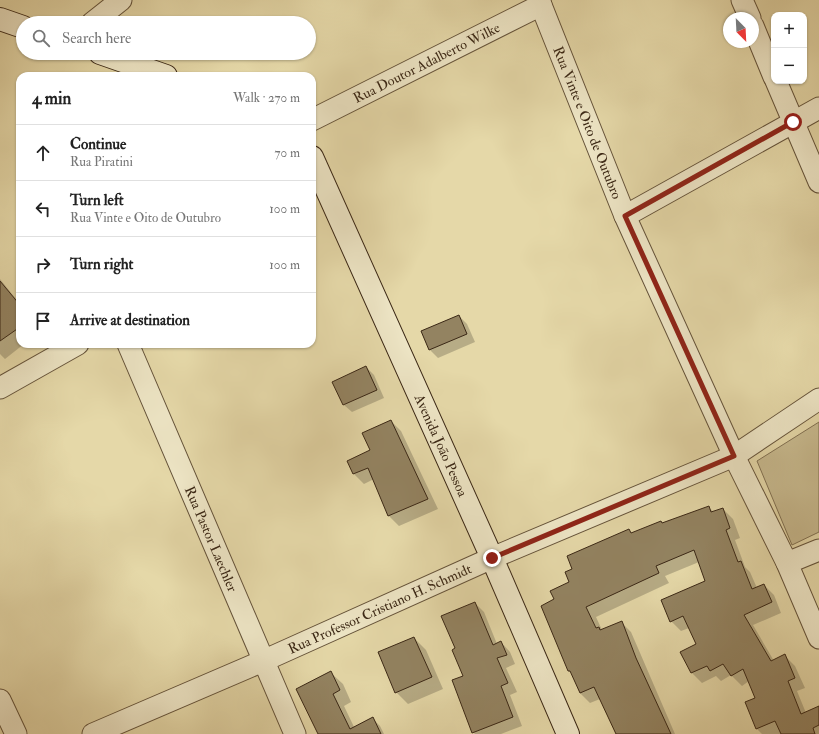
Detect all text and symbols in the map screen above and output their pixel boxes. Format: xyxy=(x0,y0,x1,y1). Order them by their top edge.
north arrow xyxy=(723,12,759,48)
map controls xyxy=(771,12,807,84)
button: + xyxy=(771,12,807,48)
search box xyxy=(16,16,316,60)
street label: Rua Doutor Adalberto Wilke xyxy=(350,19,503,106)
icon: search xyxy=(30,27,52,49)
text: Search here xyxy=(62,29,131,48)
street label: Rua Vinte e Oito de Outubro xyxy=(550,44,626,202)
button: − xyxy=(771,48,807,84)
text: 4 min xyxy=(32,88,71,109)
text: Walk · 270 m xyxy=(233,90,300,106)
route start xyxy=(784,113,802,131)
text: Continue xyxy=(70,135,126,154)
icon: ahead xyxy=(32,142,54,164)
text: 70 m xyxy=(275,145,300,161)
text: Rua Piratini xyxy=(70,154,133,170)
text: Turn left xyxy=(70,191,124,210)
icon: left xyxy=(32,198,54,220)
text: 100 m xyxy=(269,201,300,217)
text: Rua Vinte e Oito de Outubro xyxy=(70,210,221,226)
icon: right xyxy=(32,254,54,276)
text: Turn right xyxy=(70,255,133,274)
text: 100 m xyxy=(269,257,300,273)
icon: arrive xyxy=(32,310,54,332)
text: Arrive at destination xyxy=(70,311,190,330)
street label: Avenida João Pessoa xyxy=(411,391,472,499)
street label: Rua Pastor Laechler xyxy=(181,484,242,595)
route end xyxy=(483,549,501,567)
street label: Rua Professor Cristiano H. Schmidt xyxy=(285,560,475,657)

